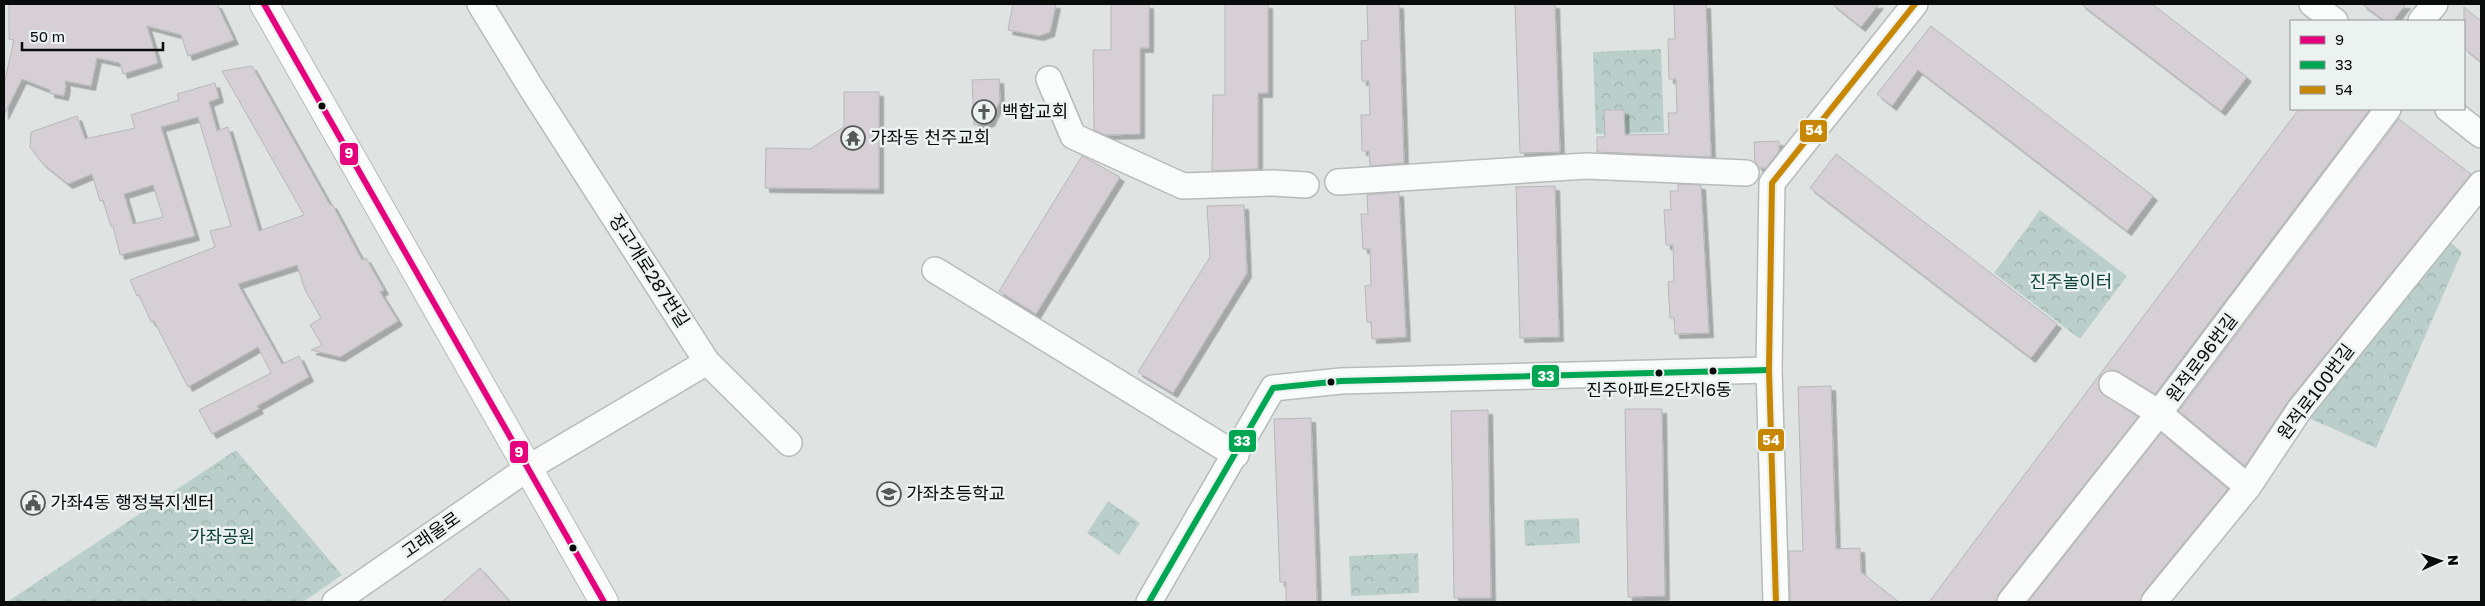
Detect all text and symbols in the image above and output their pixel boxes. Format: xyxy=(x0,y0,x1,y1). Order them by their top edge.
scale bar xyxy=(22,20,164,52)
legend xyxy=(2290,20,2465,110)
text: 50 m xyxy=(30,27,65,45)
text: 9 xyxy=(2335,30,2344,48)
text: 33 xyxy=(2335,55,2353,73)
text: 54 xyxy=(2335,80,2353,98)
church icon: 백합교회 xyxy=(971,99,997,125)
place label: 백합교회 xyxy=(1002,100,1068,122)
unlabelled marker xyxy=(317,101,327,111)
line badge: 54 xyxy=(1799,119,1828,143)
text: 54 xyxy=(1805,121,1823,138)
temple icon: 가좌동 천주교회 xyxy=(840,125,866,151)
place label: 가좌동 천주교회 xyxy=(870,126,990,148)
line badge: 9 xyxy=(339,142,359,166)
text: 9 xyxy=(345,144,354,161)
street label: 장고개로287번길 xyxy=(605,210,695,331)
park label: 진주놀이터 xyxy=(2030,270,2112,292)
street label: 원적로96번길 xyxy=(2161,309,2241,406)
street label: 원적로100번길 xyxy=(2272,339,2358,443)
line badge: 33 xyxy=(1531,364,1560,388)
unlabelled marker xyxy=(1708,366,1718,376)
text: 33 xyxy=(1537,367,1555,384)
marker: 진주아파트2단지6동 xyxy=(1654,368,1664,378)
unlabelled marker xyxy=(1326,377,1336,387)
place label: 진주아파트2단지6동 xyxy=(1586,379,1732,400)
line badge: 54 xyxy=(1757,428,1785,452)
line badge: 33 xyxy=(1228,429,1257,453)
text: 54 xyxy=(1762,431,1780,448)
text: 33 xyxy=(1233,432,1251,449)
line badge: 9 xyxy=(509,440,529,464)
text: 9 xyxy=(515,443,524,460)
school or university icon: 가좌초등학교 xyxy=(876,481,902,507)
place label: 가좌초등학교 xyxy=(906,482,1005,504)
public building icon: 가좌4동 행정복지센터 xyxy=(20,490,46,516)
place label: 가좌4동 행정복지센터 xyxy=(50,491,215,513)
street label: 고래울로 xyxy=(397,506,464,562)
park label: 가좌공원 xyxy=(189,525,255,547)
north arrow xyxy=(2415,536,2465,586)
unlabelled marker xyxy=(568,543,578,553)
text: N xyxy=(2445,555,2462,566)

